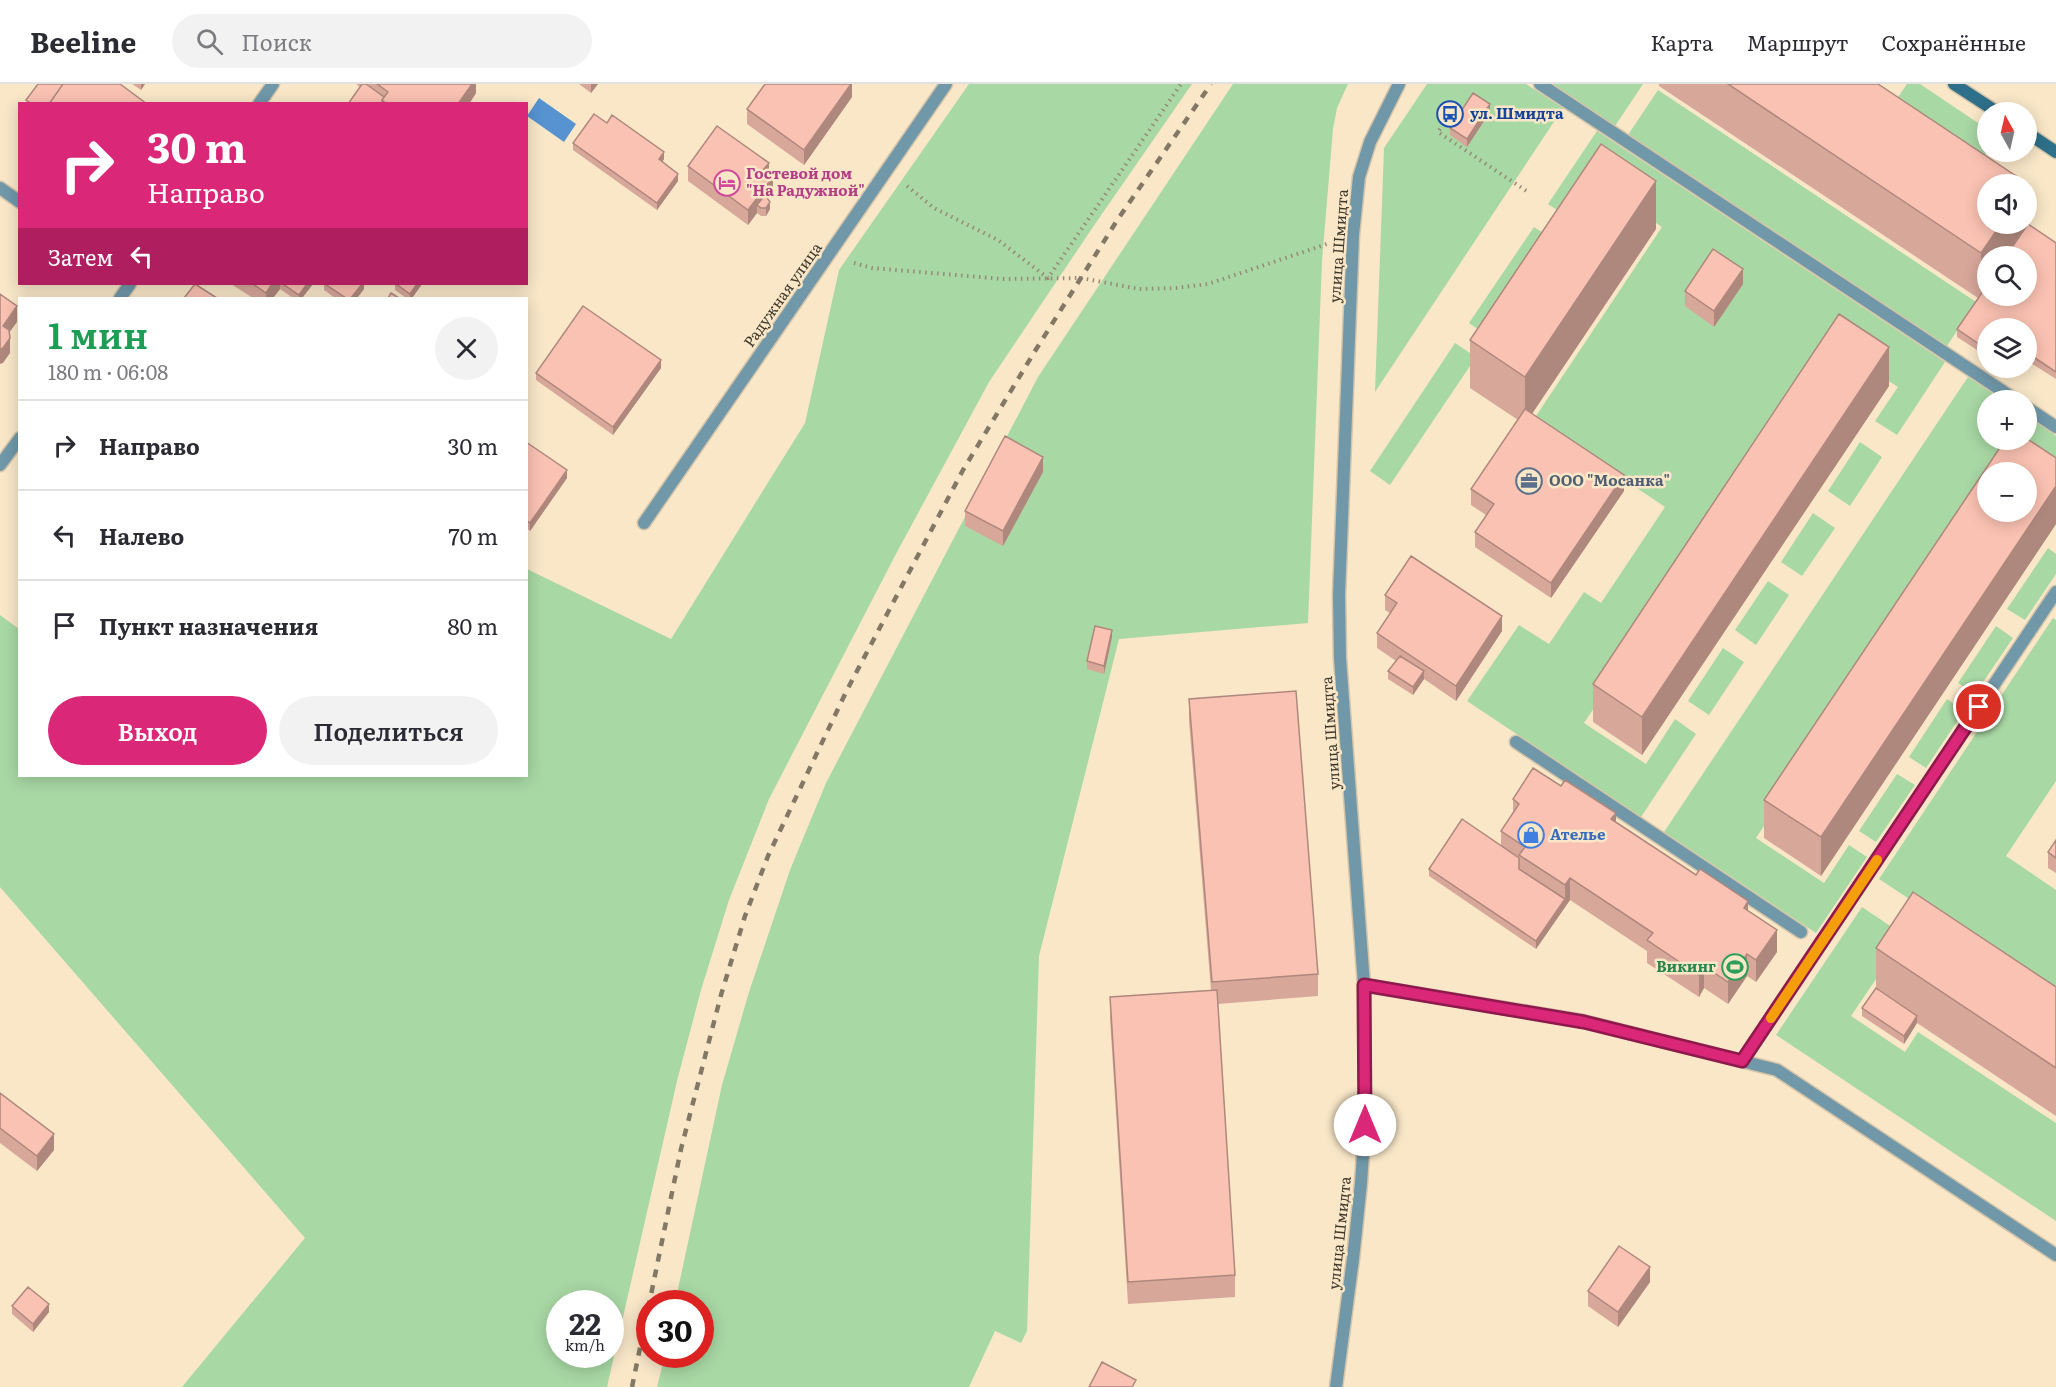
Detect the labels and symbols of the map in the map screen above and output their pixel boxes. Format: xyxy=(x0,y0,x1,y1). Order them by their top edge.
bus stop icon: ул. Шмидта xyxy=(1435,99,1465,129)
place label: ул. Шмидта xyxy=(1470,101,1564,124)
north arrow xyxy=(1977,102,2037,162)
place label: Гостевой дом "На Радужной" xyxy=(746,161,865,201)
hotel icon: Гостевой дом "На Радужной" xyxy=(712,168,742,198)
street label: улица Шмидта xyxy=(1322,187,1353,303)
street label: Радужная улица xyxy=(737,236,827,351)
office icon: ООО "Мосанка" xyxy=(1514,466,1544,496)
place label: ООО "Мосанка" xyxy=(1549,468,1670,491)
street label: улица Шмидта xyxy=(1314,675,1345,791)
pin xyxy=(1953,681,2004,732)
shop icon: Ателье xyxy=(1516,820,1546,850)
place label: Ателье xyxy=(1550,822,1606,845)
sports icon: Викинг xyxy=(1720,952,1750,982)
place label: Викинг xyxy=(1656,954,1716,977)
position arrow xyxy=(1333,1093,1397,1157)
street label: улица Шмидта xyxy=(1321,1174,1356,1291)
speed limit sign: 30 xyxy=(636,1290,714,1368)

